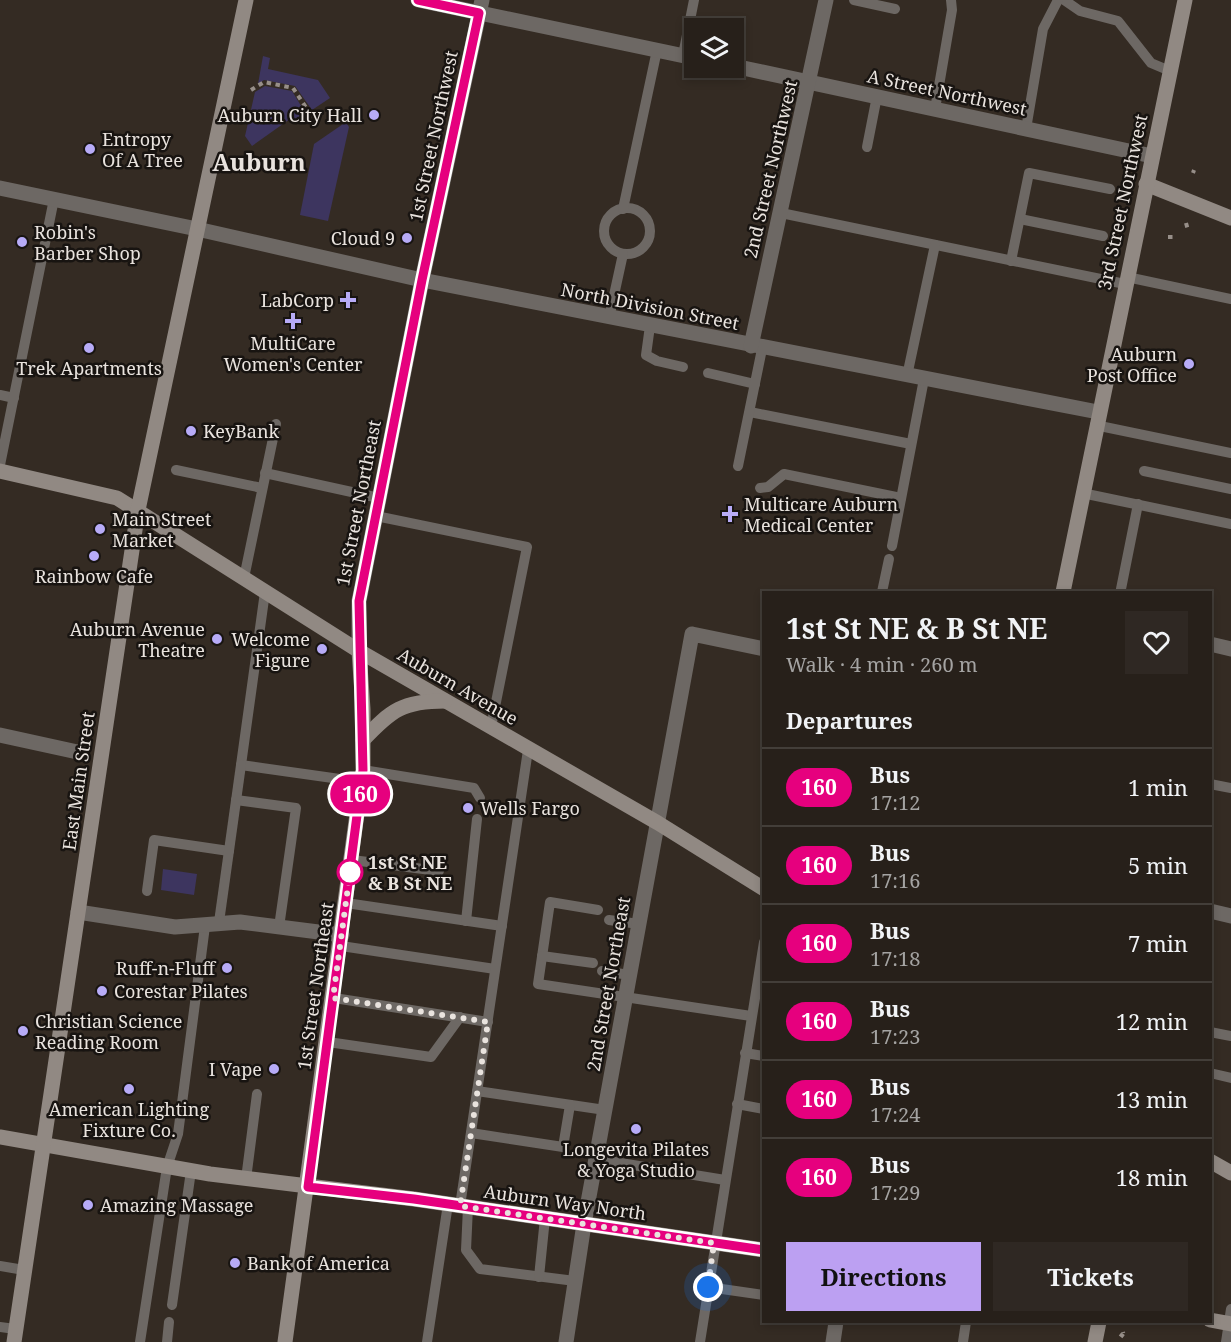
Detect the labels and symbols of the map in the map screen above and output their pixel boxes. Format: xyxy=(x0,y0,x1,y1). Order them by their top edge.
street label: 1st Street Northwest xyxy=(403,48,463,224)
street label: A Street Northwest xyxy=(865,63,1029,121)
street label: 2nd Street Northwest xyxy=(738,78,802,260)
place label: Auburn City Hall xyxy=(217,103,362,127)
marker: Auburn City Hall xyxy=(367,108,381,122)
street label: 3rd Street Northwest xyxy=(1092,112,1152,292)
place label: Entropy Of A Tree xyxy=(102,127,183,172)
marker: Entropy Of A Tree xyxy=(83,142,97,156)
district label: Auburn xyxy=(212,145,306,178)
place label: Robin's Barber Shop xyxy=(34,220,141,265)
place label: Cloud 9 xyxy=(331,226,395,250)
marker: Cloud 9 xyxy=(400,231,414,245)
marker: Robin's Barber Shop xyxy=(15,235,29,249)
street label: North Division Street xyxy=(559,277,741,335)
place label: LabCorp xyxy=(261,288,334,312)
marker: LabCorp xyxy=(339,291,357,309)
marker: MultiCare Women's Center xyxy=(284,312,302,330)
place label: MultiCare Women's Center xyxy=(223,331,363,376)
marker: Trek Apartments xyxy=(82,341,96,355)
place label: Auburn Post Office xyxy=(1087,342,1177,387)
place label: Trek Apartments xyxy=(16,356,162,380)
marker: Auburn Post Office xyxy=(1182,357,1196,371)
street label: 1st Street Northeast xyxy=(330,418,386,588)
place label: KeyBank xyxy=(203,419,280,443)
marker: KeyBank xyxy=(184,424,198,438)
place label: Multicare Auburn Medical Center xyxy=(744,492,898,537)
marker: Multicare Auburn Medical Center xyxy=(721,505,739,523)
place label: Main Street Market xyxy=(112,507,211,552)
marker: Main Street Market xyxy=(93,522,107,536)
marker: Rainbow Cafe xyxy=(87,549,101,563)
place label: Rainbow Cafe xyxy=(35,564,153,588)
place label: Auburn Avenue Theatre xyxy=(70,617,205,662)
place label: Welcome Figure xyxy=(231,627,310,672)
marker: Auburn Avenue Theatre xyxy=(210,632,224,646)
marker: Welcome Figure xyxy=(315,642,329,656)
street label: Auburn Avenue xyxy=(393,642,523,730)
street label: East Main Street xyxy=(56,710,100,852)
line badge: 160 xyxy=(326,774,394,814)
place label: Wells Fargo xyxy=(480,796,580,820)
marker: Wells Fargo xyxy=(461,801,475,815)
place label: 1st St NE & B St NE xyxy=(368,850,452,895)
marker: 1st St NE & B St NE xyxy=(337,859,363,885)
street label: 2nd Street Northeast xyxy=(581,895,635,1073)
street label: 1st Street Northeast xyxy=(291,901,339,1071)
place label: Ruff-n-Fluff xyxy=(116,956,216,980)
marker: Ruff-n-Fluff xyxy=(220,961,234,975)
place label: Corestar Pilates xyxy=(114,979,248,1003)
marker: Corestar Pilates xyxy=(95,984,109,998)
place label: Christian Science Reading Room xyxy=(35,1009,183,1054)
marker: Christian Science Reading Room xyxy=(16,1024,30,1038)
place label: I Vape xyxy=(209,1057,262,1081)
marker: I Vape xyxy=(267,1062,281,1076)
marker: American Lighting Fixture Co. xyxy=(122,1082,136,1096)
place label: American Lighting Fixture Co. xyxy=(49,1097,209,1142)
marker: Longevita Pilates & Yoga Studio xyxy=(629,1122,643,1136)
place label: Longevita Pilates & Yoga Studio xyxy=(563,1137,709,1182)
street label: Auburn Way North xyxy=(482,1179,648,1225)
place label: Amazing Massage xyxy=(100,1193,253,1217)
marker: Amazing Massage xyxy=(81,1198,95,1212)
place label: Bank of America xyxy=(247,1251,390,1275)
marker: Bank of America xyxy=(228,1256,242,1270)
your location xyxy=(693,1272,723,1302)

